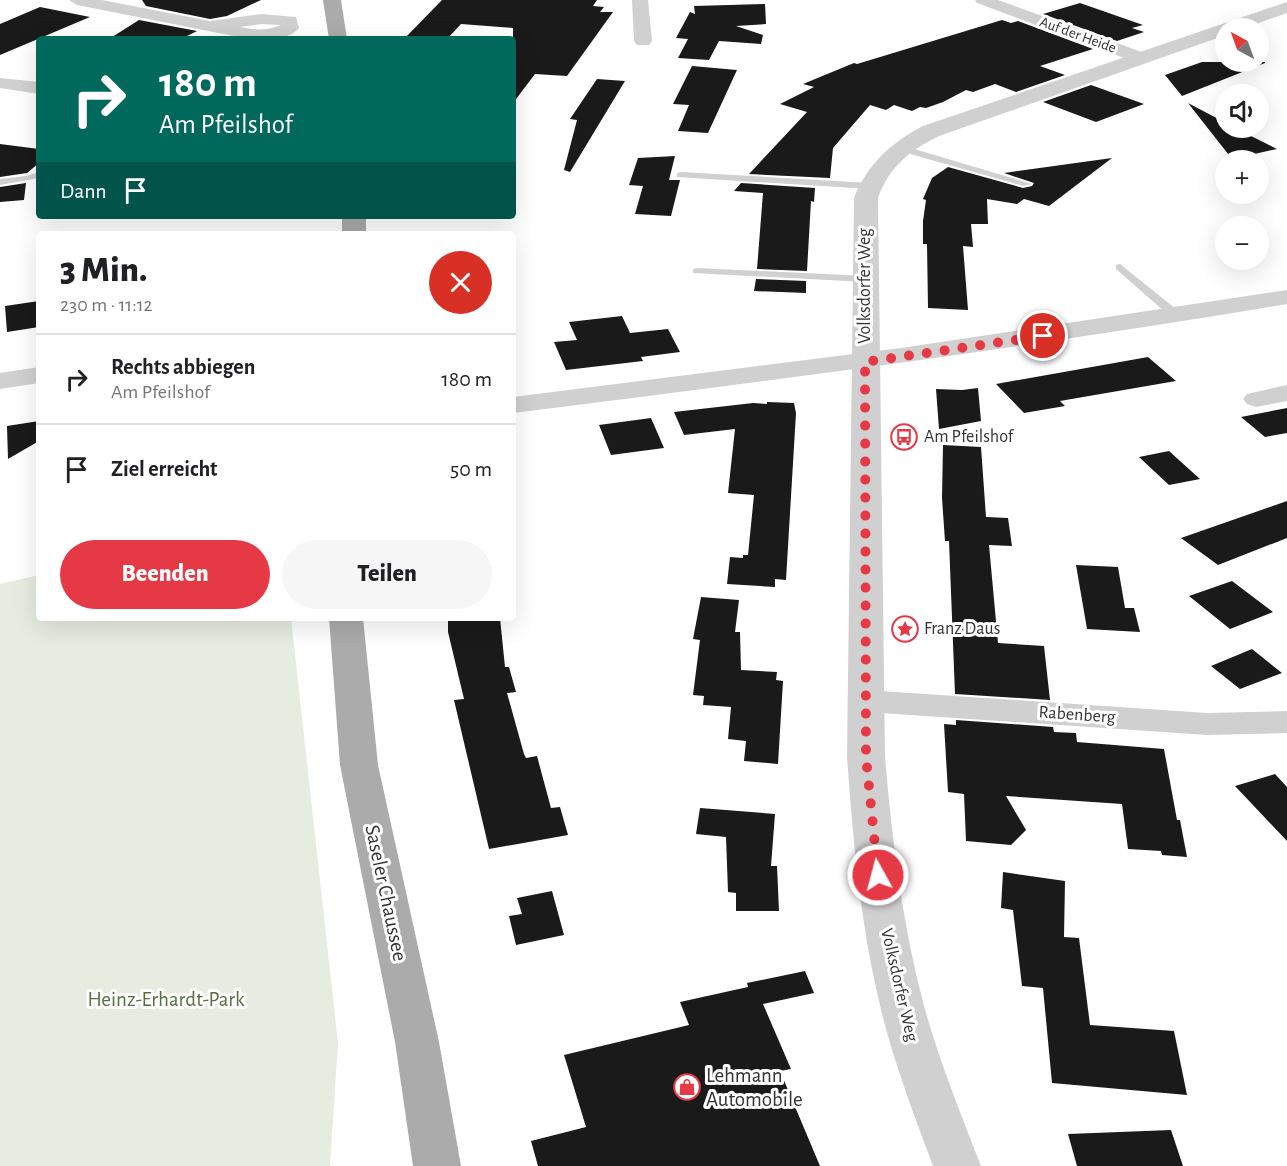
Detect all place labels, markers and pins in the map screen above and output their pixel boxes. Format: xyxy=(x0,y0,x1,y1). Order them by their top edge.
pin xyxy=(1017,310,1068,361)
bus stop icon: Am Pfeilshof xyxy=(889,422,919,452)
place label: Am Pfeilshof xyxy=(924,428,1015,446)
place icon: Franz Daus xyxy=(890,614,920,644)
place label: Franz Daus xyxy=(924,620,1000,638)
place label: Lehmann Automobile xyxy=(706,1065,803,1110)
shop icon: Lehmann Automobile xyxy=(672,1072,702,1102)

